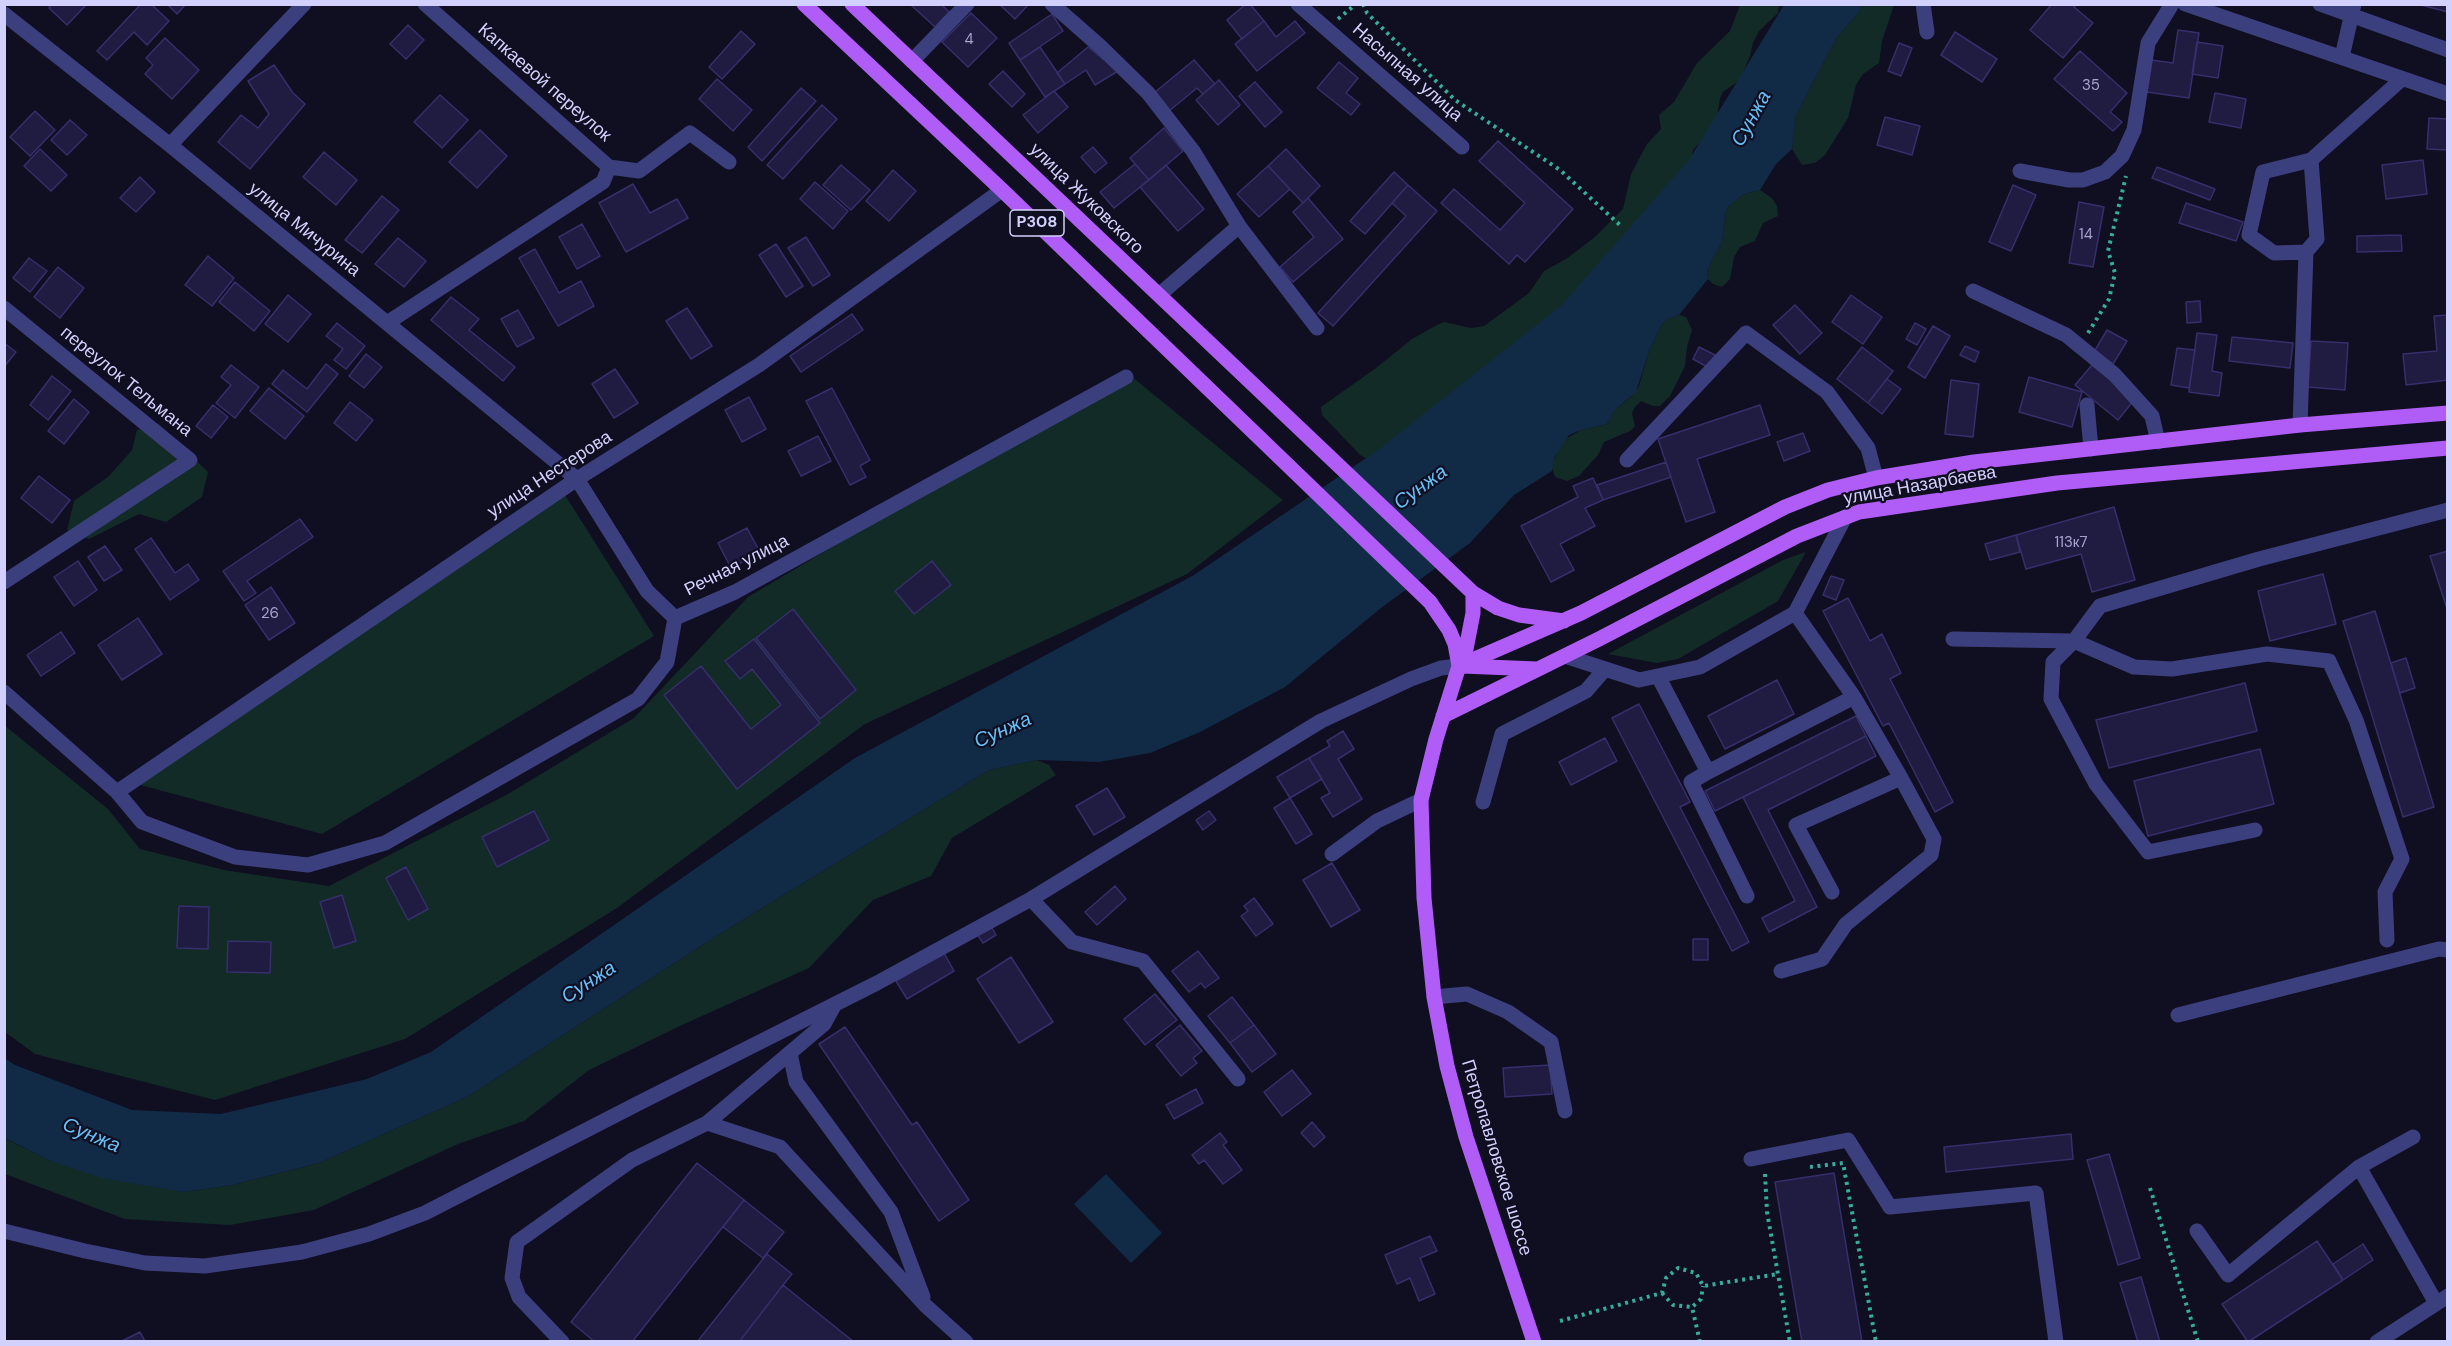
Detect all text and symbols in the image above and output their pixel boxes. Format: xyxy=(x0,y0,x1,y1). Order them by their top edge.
street label: Капкаевой переулок xyxy=(473,19,615,147)
street label: Насыпная улица xyxy=(1348,19,1466,127)
house number: 4 xyxy=(964,31,974,49)
house number: 35 xyxy=(2082,77,2100,95)
water label: Сунжа xyxy=(1727,87,1777,151)
street label: улица Жуковского xyxy=(1024,139,1148,259)
street label: улица Мичурина xyxy=(244,178,364,282)
road number: P308 xyxy=(1010,210,1064,236)
house number: 14 xyxy=(2079,226,2093,244)
street label: переулок Тельмана xyxy=(56,322,196,442)
street label: улица Нестерова xyxy=(484,427,616,523)
water label: Сунжа xyxy=(1390,461,1452,515)
street label: улица Назарбаева xyxy=(1842,462,1998,510)
street label: Речная улица xyxy=(681,531,793,601)
house number: 113к7 xyxy=(2055,534,2087,552)
house number: 26 xyxy=(261,605,279,623)
water label: Сунжа xyxy=(971,708,1035,754)
water label: Сунжа xyxy=(557,957,621,1009)
street label: Петропавловское шоссе xyxy=(1456,1057,1536,1259)
water label: Сунжа xyxy=(59,1113,123,1159)

